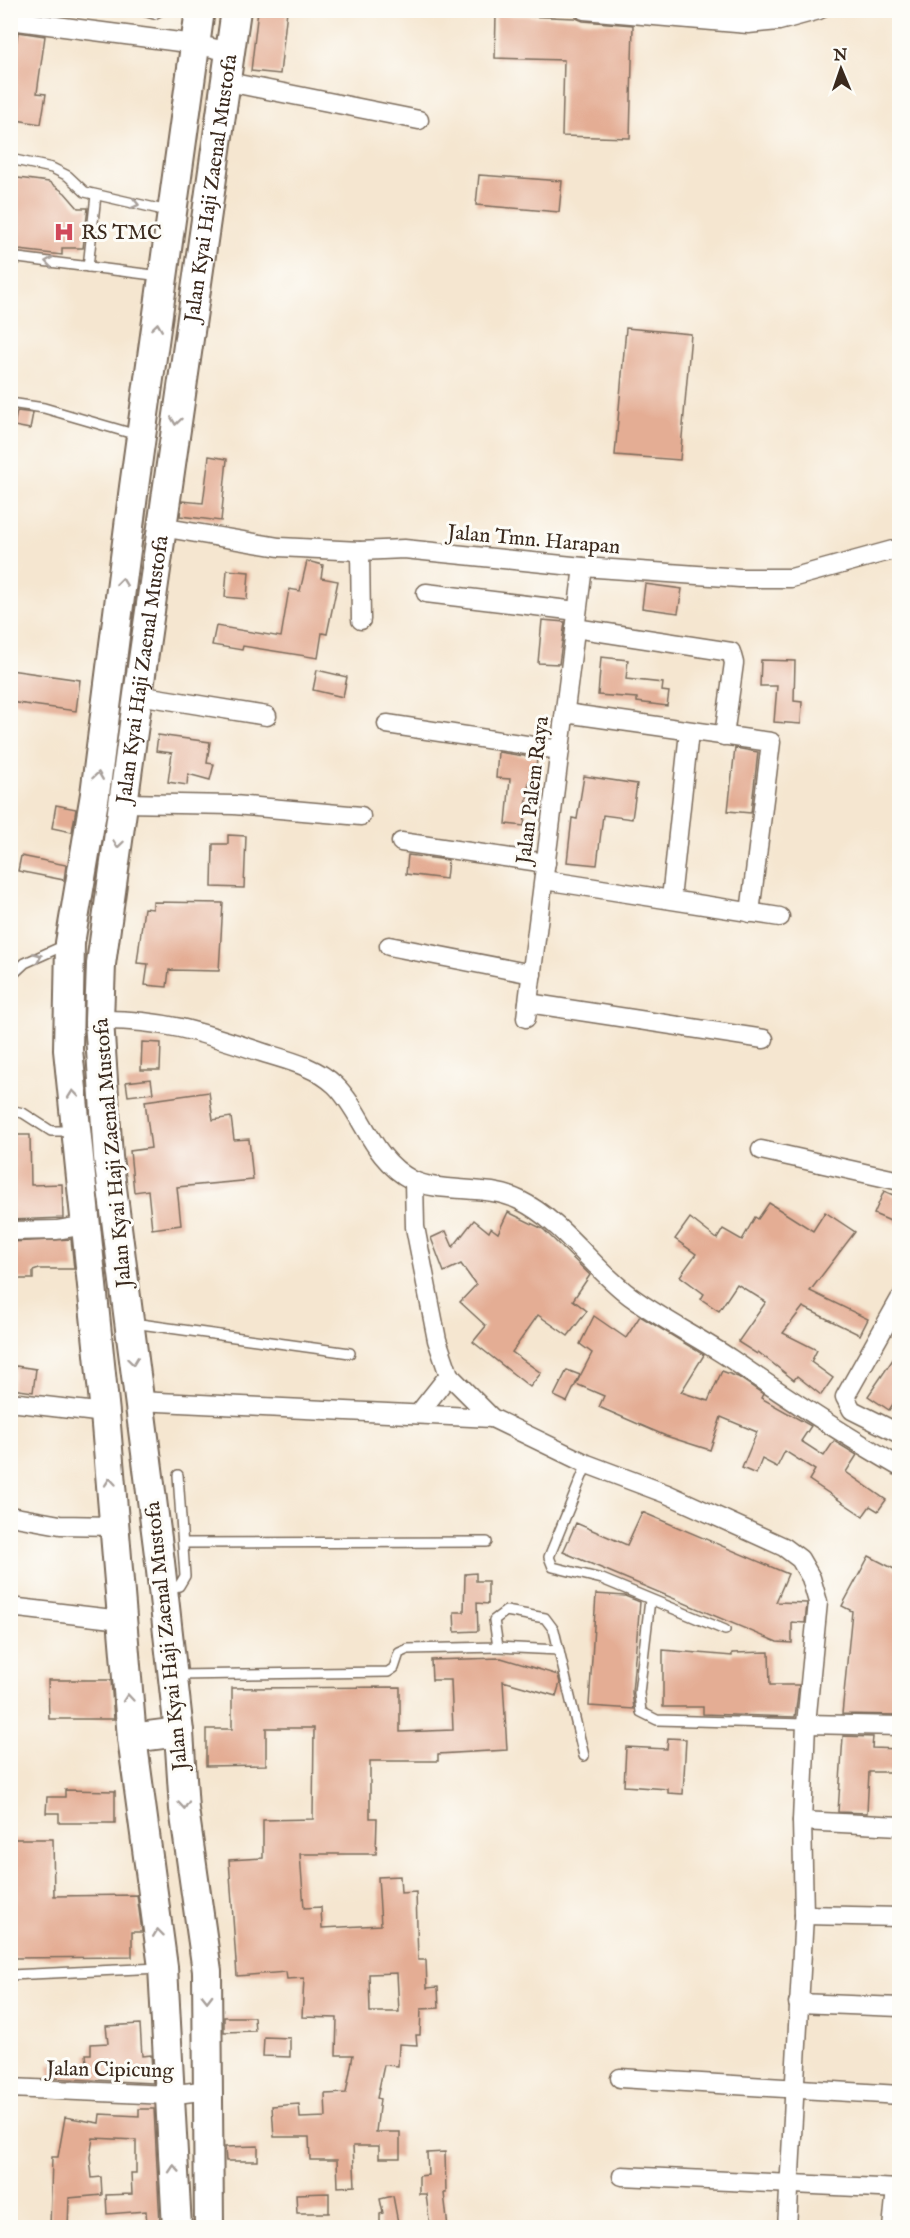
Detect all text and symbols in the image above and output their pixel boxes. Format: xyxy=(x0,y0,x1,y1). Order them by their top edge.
north arrow xyxy=(811,39,871,99)
text: N xyxy=(832,46,848,66)
street label: Jalan Kyai Haji Zaenal Mustofa xyxy=(179,52,245,326)
one-way arrow xyxy=(129,197,139,210)
hospital icon: RS TMC xyxy=(52,220,76,244)
place label: RS TMC xyxy=(81,220,162,247)
one-way arrow xyxy=(45,256,54,268)
one-way arrow xyxy=(151,322,163,331)
one-way arrow xyxy=(170,417,182,426)
street label: Jalan Tmn. Harapan xyxy=(444,519,621,561)
street label: Jalan Kyai Haji Zaenal Mustofa xyxy=(111,533,176,807)
one-way arrow xyxy=(116,578,128,587)
street label: Jalan Palem Raya xyxy=(511,714,556,868)
one-way arrow xyxy=(91,771,103,780)
one-way arrow xyxy=(112,839,124,848)
one-way arrow xyxy=(32,953,43,965)
street label: Jalan Kyai Haji Zaenal Mustofa xyxy=(88,1016,139,1291)
one-way arrow xyxy=(67,1089,79,1099)
one-way arrow xyxy=(126,1356,138,1365)
one-way arrow xyxy=(104,1478,117,1487)
street label: Jalan Kyai Haji Zaenal Mustofa xyxy=(140,1499,195,1774)
one-way arrow xyxy=(122,1693,135,1702)
one-way arrow xyxy=(177,1800,190,1809)
one-way arrow xyxy=(153,1928,165,1937)
one-way arrow xyxy=(201,1994,213,2003)
street label: Jalan Cipicung xyxy=(44,2056,175,2085)
one-way arrow xyxy=(168,2165,181,2174)

